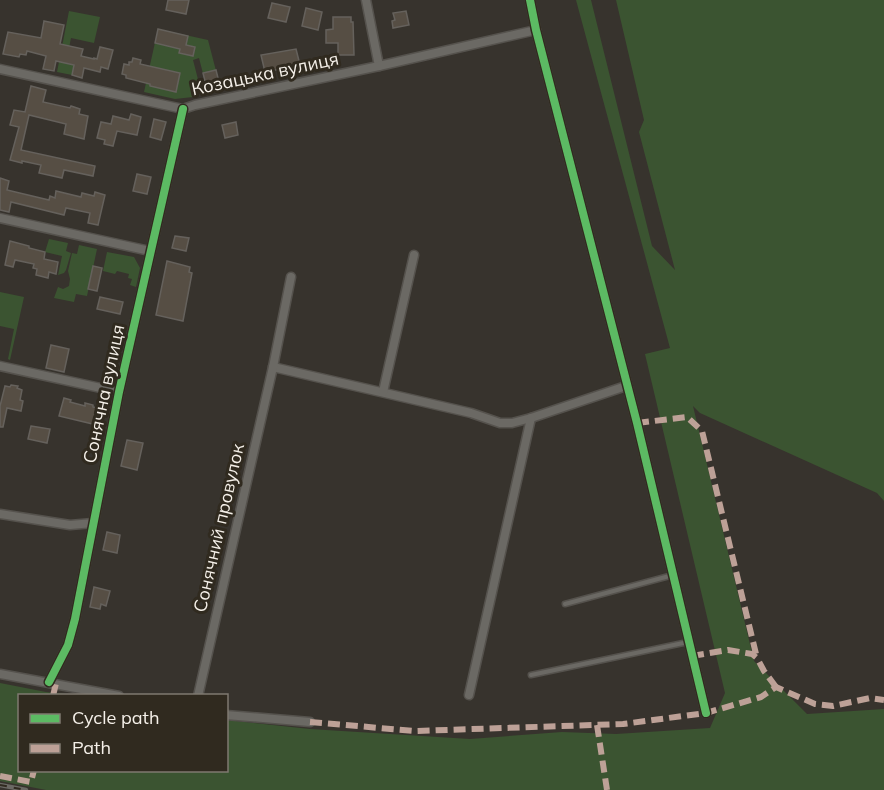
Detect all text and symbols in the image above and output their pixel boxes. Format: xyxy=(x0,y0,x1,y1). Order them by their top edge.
street label: Козацька вулиця xyxy=(189,47,341,100)
street label: Сонячна вулиця xyxy=(78,322,129,465)
street label: Сонячний провулок xyxy=(188,441,249,614)
legend xyxy=(18,694,228,772)
text: Cycle path xyxy=(72,706,159,729)
text: Path xyxy=(72,736,111,759)

